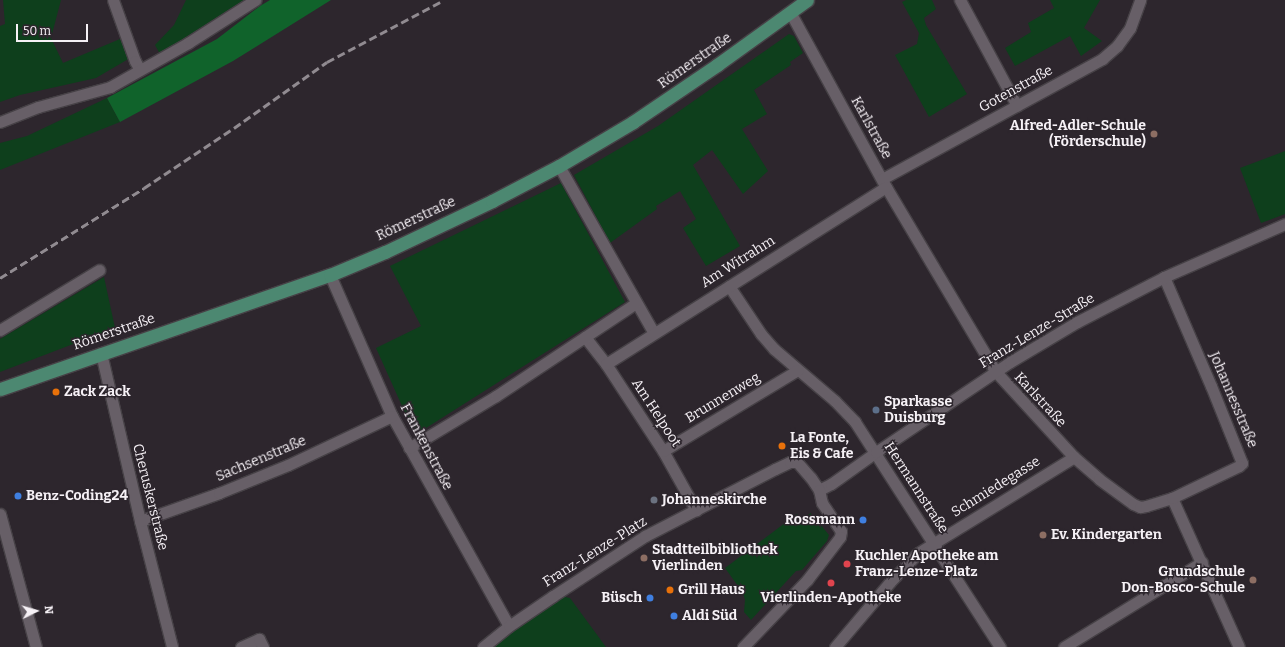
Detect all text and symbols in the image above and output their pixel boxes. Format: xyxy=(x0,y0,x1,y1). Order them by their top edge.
scale bar xyxy=(18,16,90,42)
text: 50 m xyxy=(23,24,51,38)
street label: Römerstraße xyxy=(655,30,735,92)
street label: Gotenstraße xyxy=(976,62,1056,116)
street label: Karlstraße xyxy=(847,94,895,162)
place label: Alfred-Adler-Schule (Förderschule) xyxy=(1010,118,1146,150)
marker: Alfred-Adler-Schule (Förderschule) xyxy=(1149,129,1159,139)
street label: Römerstraße xyxy=(374,193,458,245)
street label: Am Witrahm xyxy=(698,233,778,291)
street label: Franz-Lenze-Straße xyxy=(976,290,1098,372)
street label: Römerstraße xyxy=(71,310,157,354)
street label: Johannesstraße xyxy=(1205,349,1261,451)
street label: Brunnenweg xyxy=(683,369,763,427)
street label: Karlstraße xyxy=(1010,369,1070,431)
street label: Am Helpoot xyxy=(628,376,684,450)
place label: Zack Zack xyxy=(64,384,131,400)
marker: Zack Zack xyxy=(51,387,61,397)
place label: Sparkasse Duisburg xyxy=(884,394,952,426)
street label: Frankenstraße xyxy=(396,401,456,493)
marker: Sparkasse Duisburg xyxy=(871,405,881,415)
place label: La Fonte, Eis & Cafe xyxy=(790,430,853,462)
street label: Sachsenstraße xyxy=(213,432,309,486)
street label: Hermannstraße xyxy=(880,439,952,537)
marker: La Fonte, Eis & Cafe xyxy=(777,441,787,451)
street label: Cheruskerstraße xyxy=(129,442,171,552)
street label: Schmiedegasse xyxy=(949,453,1043,521)
place label: Benz-Coding24 xyxy=(26,488,128,504)
marker: Benz-Coding24 xyxy=(13,491,23,501)
place label: Johanneskirche xyxy=(662,492,767,508)
marker: Johanneskirche xyxy=(649,495,659,505)
place label: Rossmann xyxy=(785,512,855,528)
street label: Franz-Lenze-Platz xyxy=(540,513,650,591)
marker: Rossmann xyxy=(858,515,868,525)
place label: Ev. Kindergarten xyxy=(1051,527,1162,543)
marker: Ev. Kindergarten xyxy=(1038,530,1048,540)
place label: Stadtteilbibliothek Vierlinden xyxy=(652,542,777,574)
place label: Kuchler Apotheke am Franz-Lenze-Platz xyxy=(855,548,998,580)
marker: Stadtteilbibliothek Vierlinden xyxy=(639,553,649,563)
marker: Kuchler Apotheke am Franz-Lenze-Platz xyxy=(842,559,852,569)
place label: Grundschule Don-Bosco-Schule xyxy=(1121,564,1245,596)
marker: Grundschule Don-Bosco-Schule xyxy=(1248,575,1258,585)
marker: Vierlinden-Apotheke xyxy=(826,578,836,588)
place label: Grill Haus xyxy=(678,582,745,598)
marker: Grill Haus xyxy=(665,585,675,595)
place label: Büsch xyxy=(601,590,642,606)
place label: Vierlinden-Apotheke xyxy=(761,590,901,606)
north arrow xyxy=(16,591,56,631)
marker: Büsch xyxy=(645,593,655,603)
text: N xyxy=(42,605,55,615)
place label: Aldi Süd xyxy=(682,608,737,624)
marker: Aldi Süd xyxy=(669,611,679,621)

